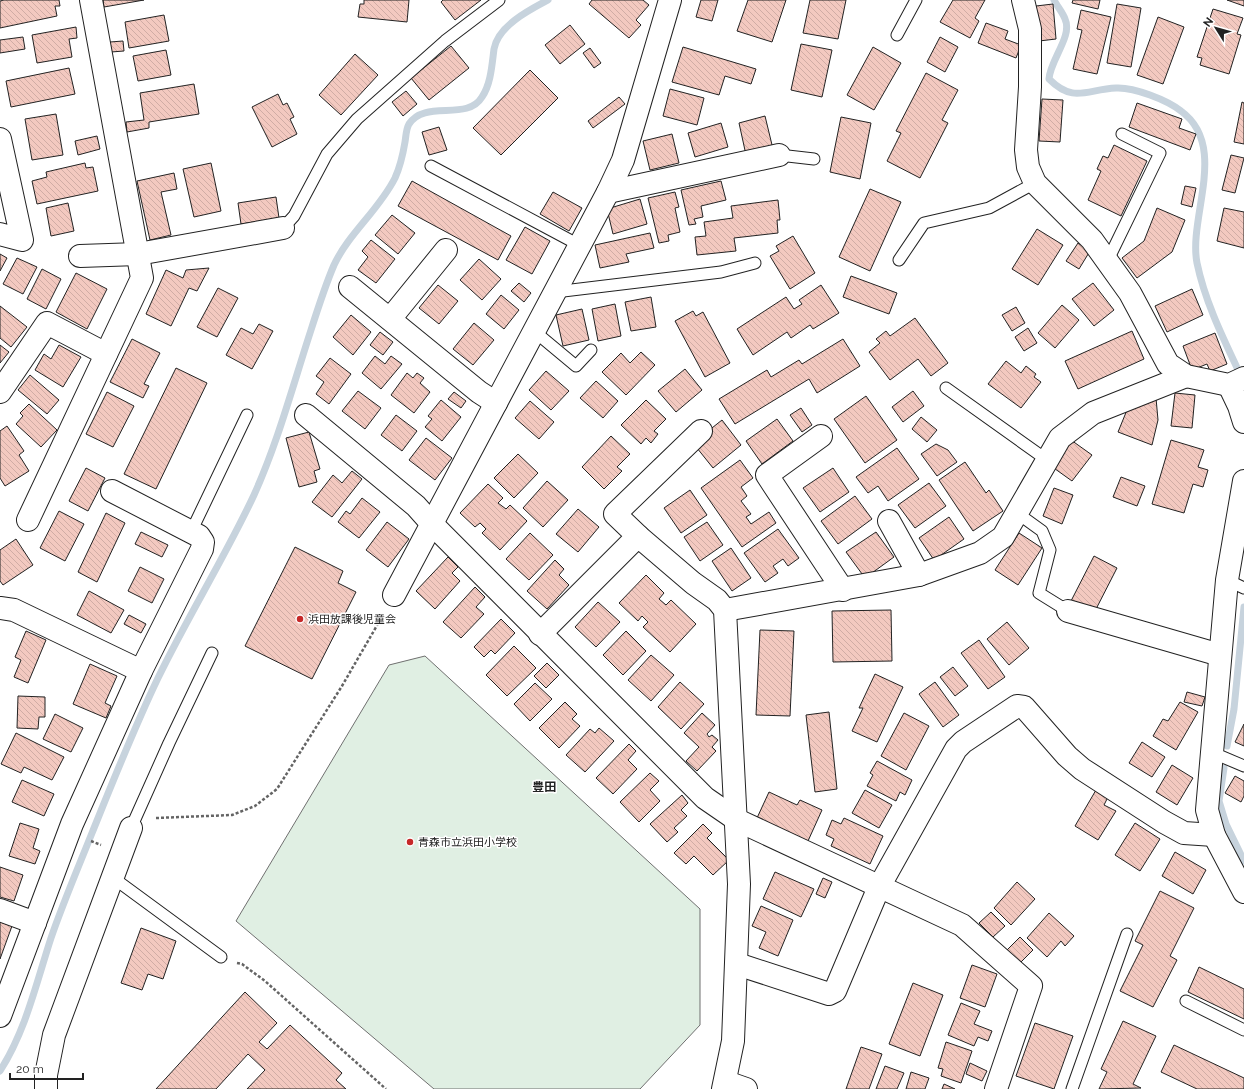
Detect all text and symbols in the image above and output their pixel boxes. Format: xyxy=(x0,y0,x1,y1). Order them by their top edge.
north arrow xyxy=(1196,8,1236,48)
text: N xyxy=(1201,15,1216,30)
place label: 浜田放課後児童会 xyxy=(308,613,396,626)
marker: 浜田放課後児童会 xyxy=(295,614,305,624)
district label: 豊田 xyxy=(532,780,556,794)
place label: 青森市立浜田小学校 xyxy=(418,836,517,849)
marker: 青森市立浜田小学校 xyxy=(405,837,415,847)
scale bar xyxy=(10,1055,83,1081)
text: 20 m xyxy=(16,1062,44,1076)

